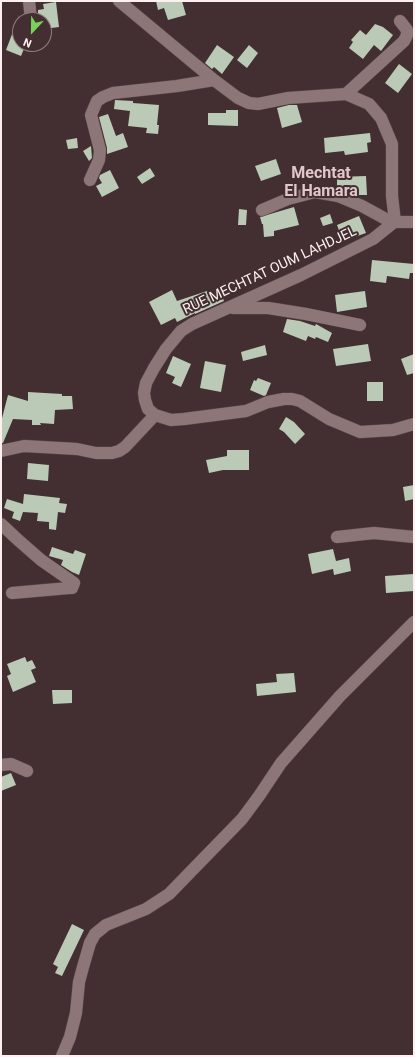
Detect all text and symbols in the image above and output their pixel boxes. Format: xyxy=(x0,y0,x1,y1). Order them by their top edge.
north arrow xyxy=(12,12,52,52)
text: N xyxy=(22,35,34,50)
district label: Mechtat El Hamara xyxy=(284,164,358,202)
street label: RUE MECHTAT OUM LAHDJEL xyxy=(180,223,360,319)

